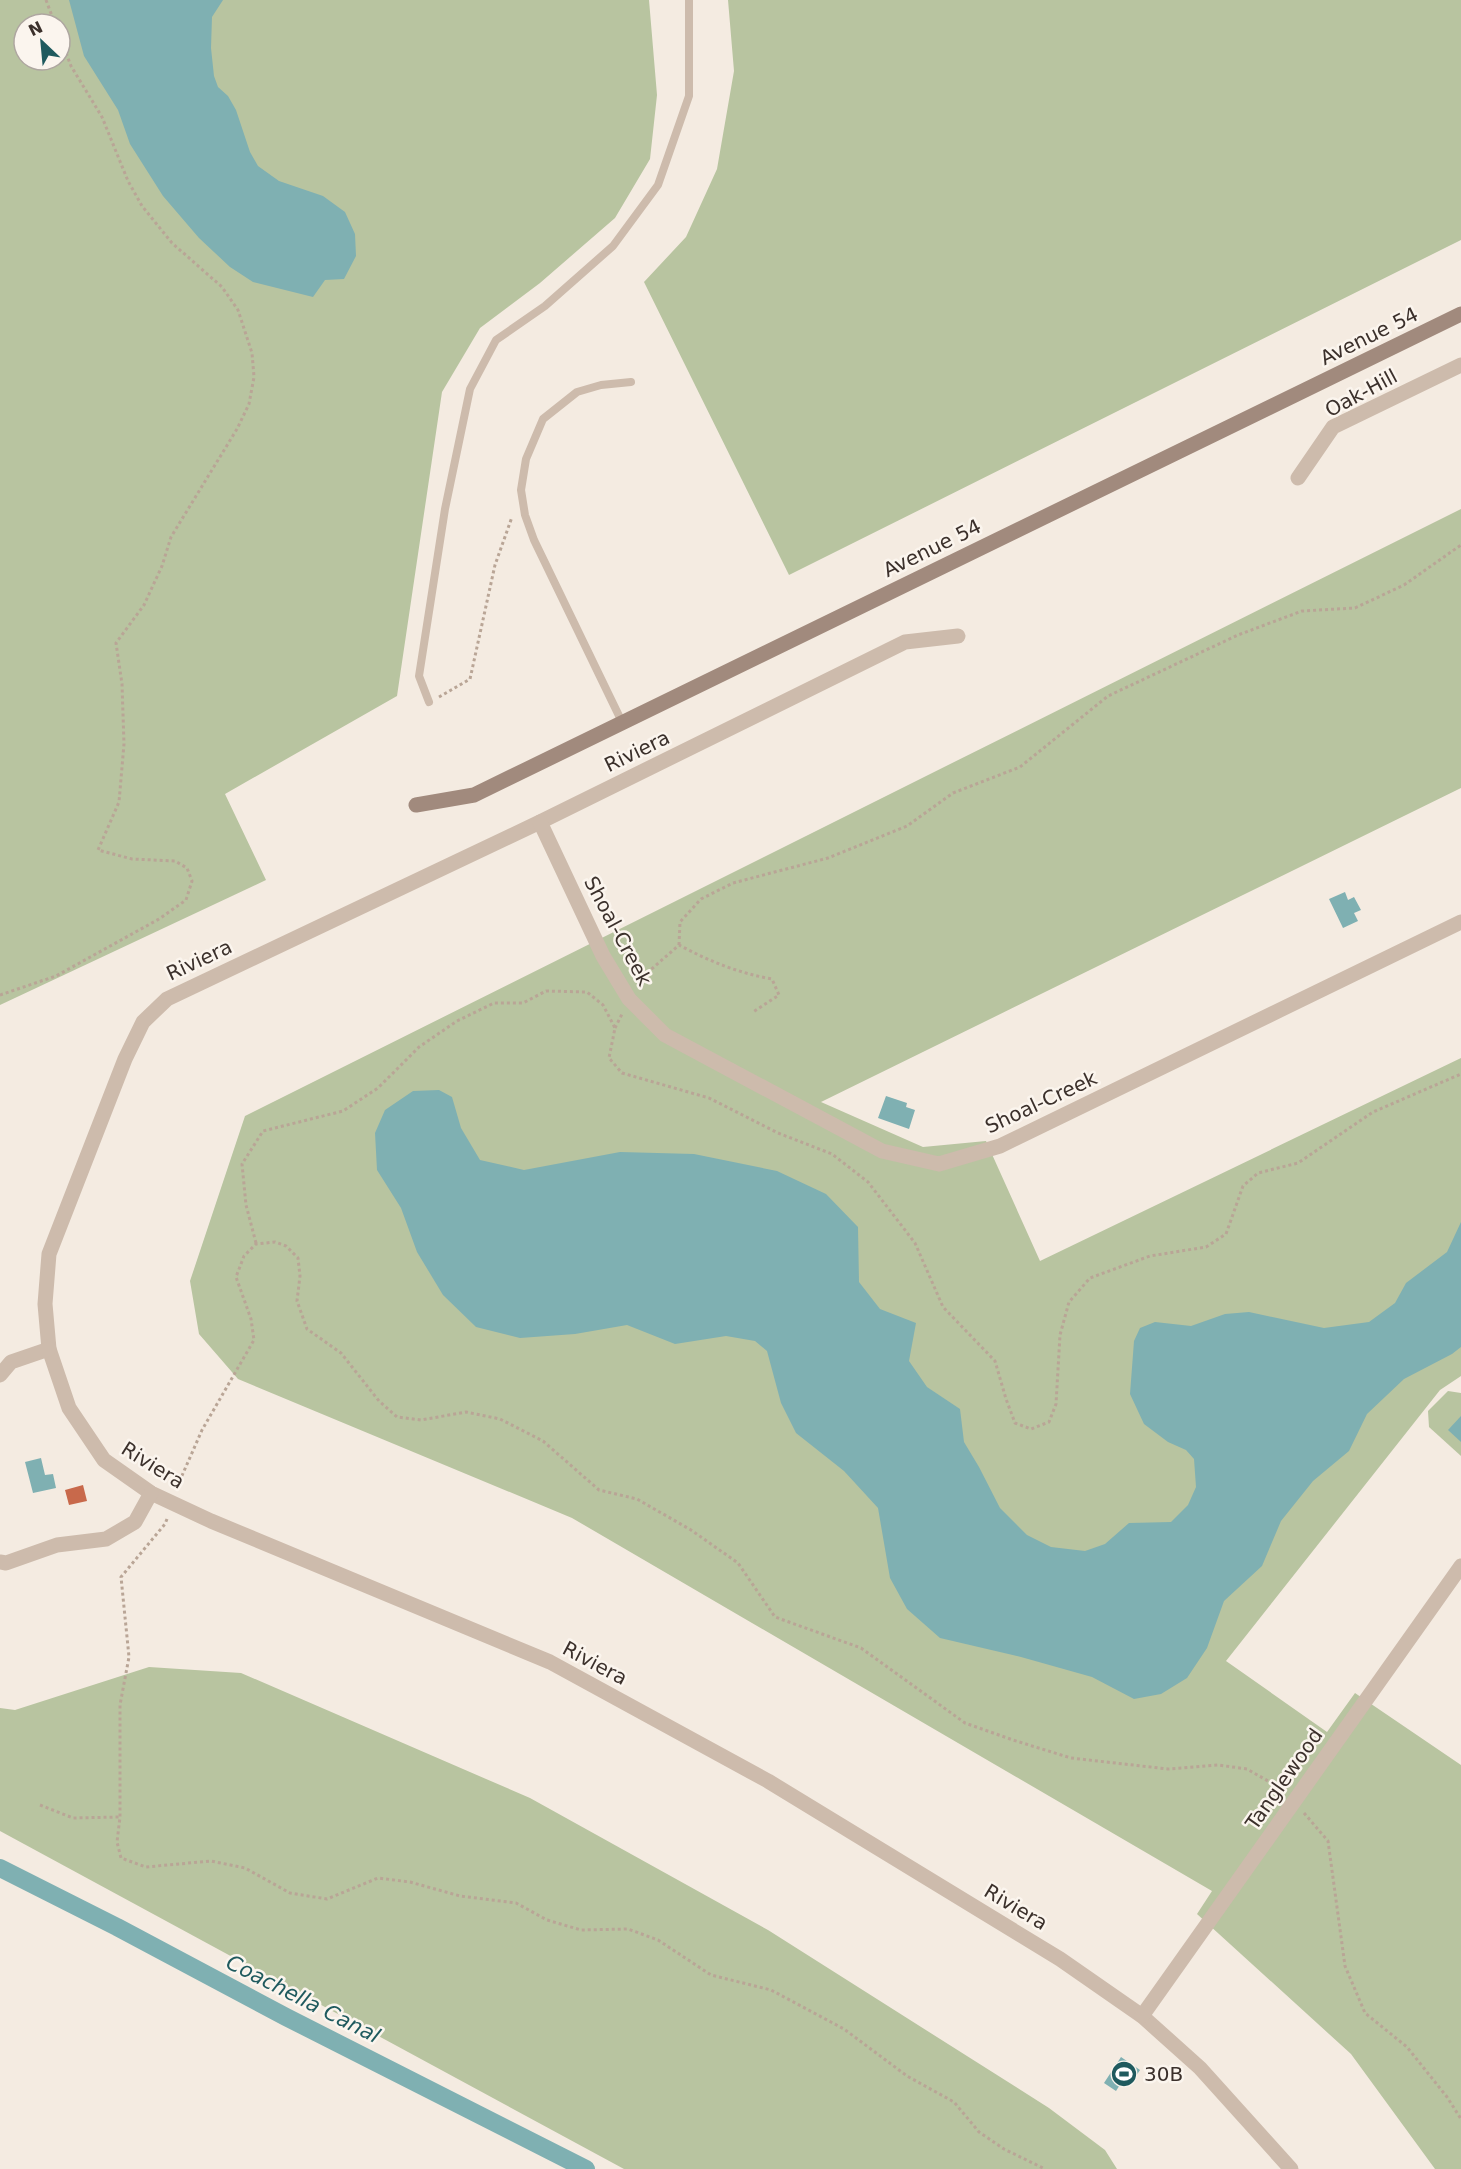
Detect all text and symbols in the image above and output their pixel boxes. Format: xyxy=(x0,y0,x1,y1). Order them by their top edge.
north arrow xyxy=(12,12,72,72)
text: N xyxy=(25,17,46,40)
street label: Avenue 54 xyxy=(1316,302,1422,370)
street label: Oak-Hill xyxy=(1321,364,1401,422)
street label: Avenue 54 xyxy=(879,514,985,582)
street label: Riviera xyxy=(600,725,674,777)
street label: Shoal-Creek xyxy=(579,872,657,990)
street label: Riviera xyxy=(162,934,236,986)
street label: Shoal-Creek xyxy=(981,1065,1101,1138)
street label: Riviera xyxy=(117,1436,189,1494)
street label: Riviera xyxy=(559,1636,631,1690)
street label: Tanglewood xyxy=(1240,1724,1328,1835)
street label: Riviera xyxy=(980,1879,1052,1935)
water label: Coachella Canal xyxy=(222,1950,384,2048)
sports icon: 30B xyxy=(1109,2059,1139,2089)
place label: 30B xyxy=(1144,2062,1183,2086)

